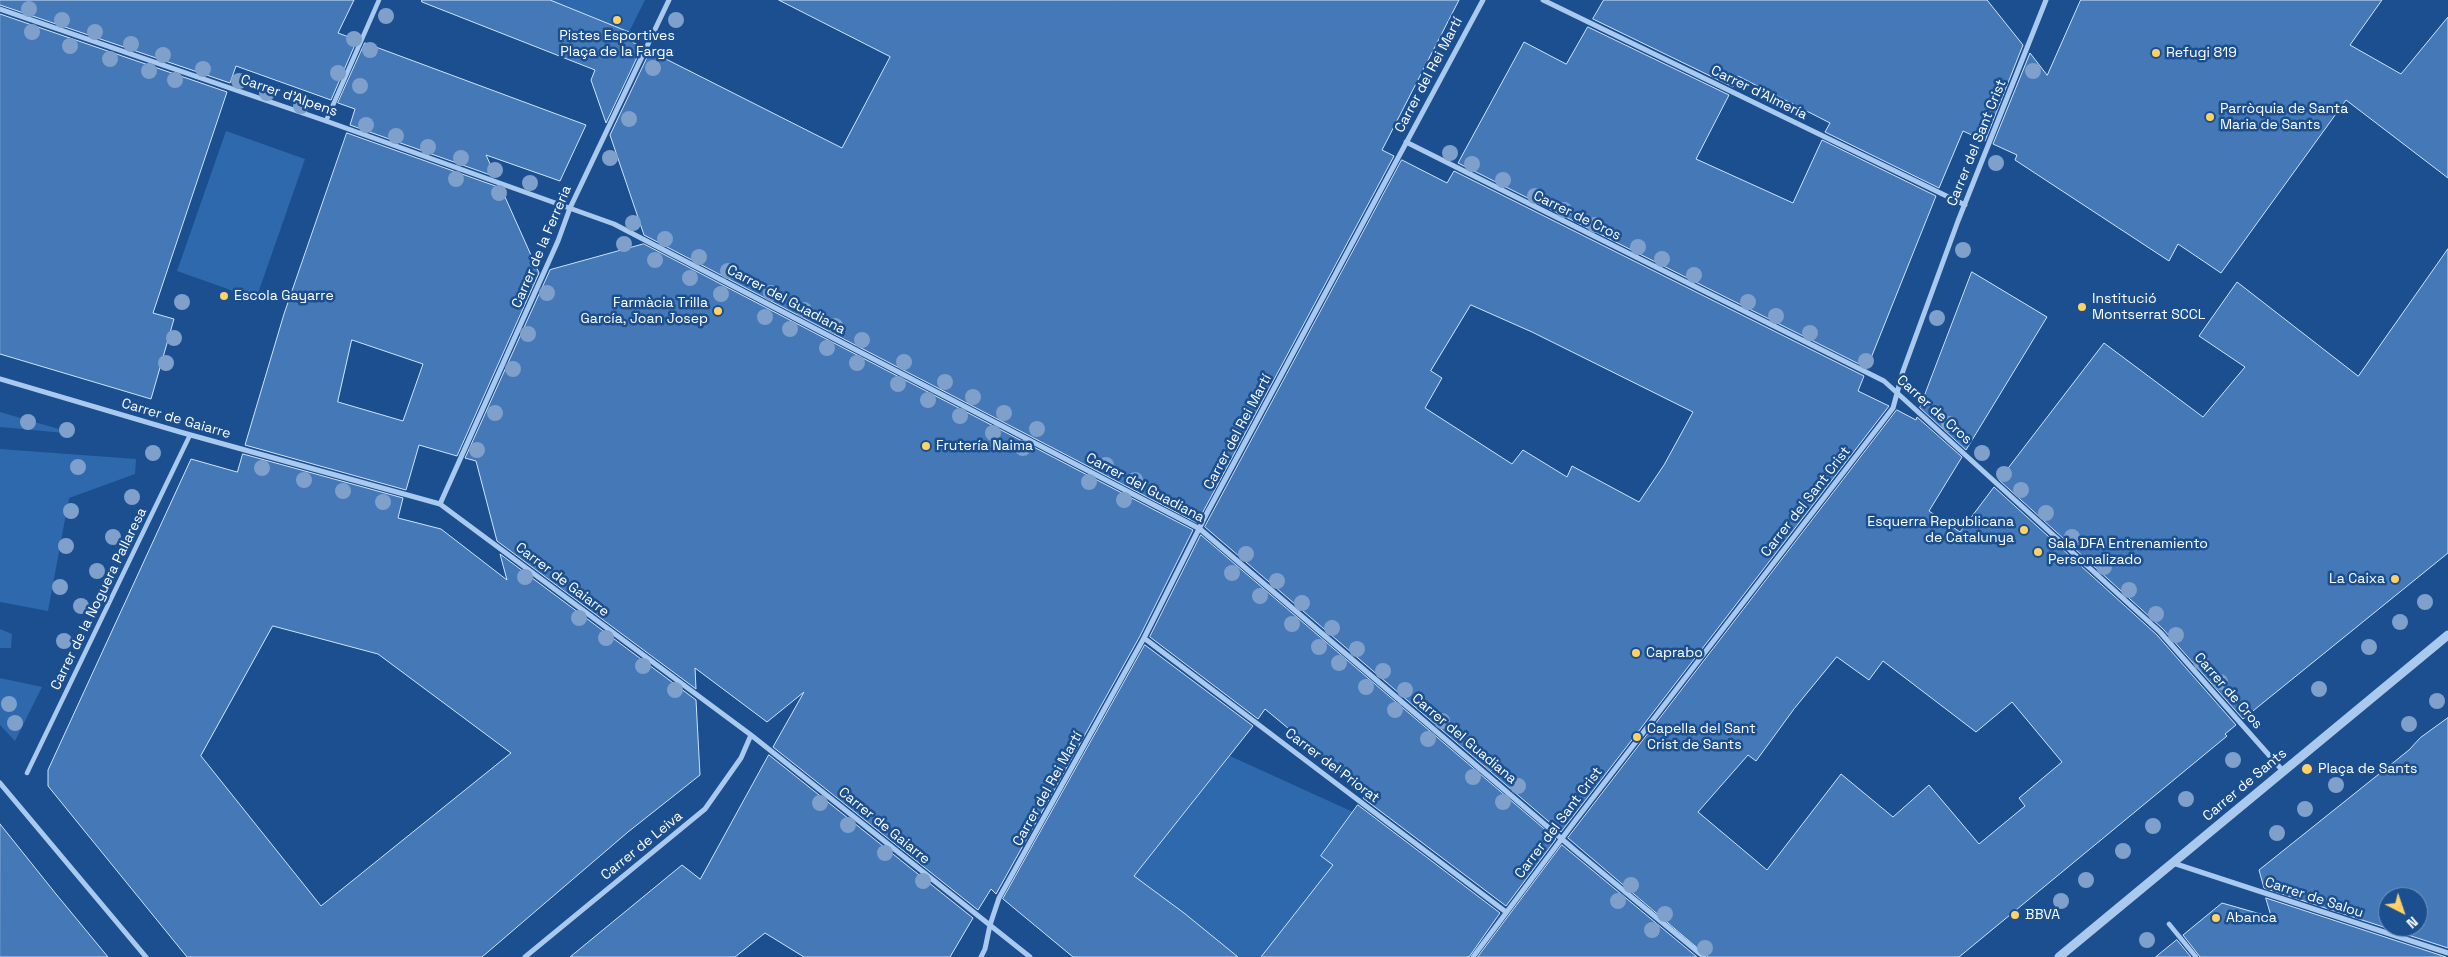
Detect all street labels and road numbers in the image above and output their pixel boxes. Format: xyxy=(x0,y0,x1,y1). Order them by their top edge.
street label: Carrer del Rei Martí xyxy=(1391,14,1467,136)
street label: Carrer d'Almería xyxy=(1708,62,1810,124)
street label: Carrer d'Alpens xyxy=(238,72,340,120)
street label: Carrer del Sant Crist xyxy=(1944,77,2010,209)
street label: Carrer de la Ferreria xyxy=(509,183,575,311)
street label: Carrer de Cros xyxy=(1530,188,1624,244)
street label: Carrer del Guadiana xyxy=(724,262,848,338)
street label: Carrer del Rei Martí xyxy=(1200,371,1276,493)
street label: Carrer de Cros xyxy=(1893,372,1975,448)
street label: Carrer de Gaiarre xyxy=(119,395,233,443)
street label: Carrer del Sant Crist xyxy=(1758,444,1854,560)
street label: Carrer del Guadiana xyxy=(1083,450,1207,526)
street label: Carrer de la Noguera Pallaresa xyxy=(47,505,151,693)
street label: Carrer de Gaiarre xyxy=(512,539,612,621)
street label: Carrer de Cros xyxy=(2190,649,2266,733)
street label: Carrer del Guadiana xyxy=(1408,690,1520,788)
street label: Carrer del Priorat xyxy=(1282,725,1382,807)
street label: Carrer del Rei Martí xyxy=(1010,729,1086,849)
street label: Carrer de Sants xyxy=(2200,745,2290,825)
street label: Carrer del Sant Crist xyxy=(1512,764,1606,882)
street label: Carrer de Gaiarre xyxy=(835,784,933,868)
street label: Carrer de Leiva xyxy=(598,808,686,884)
street label: Carrer de Salou xyxy=(2263,874,2365,922)

